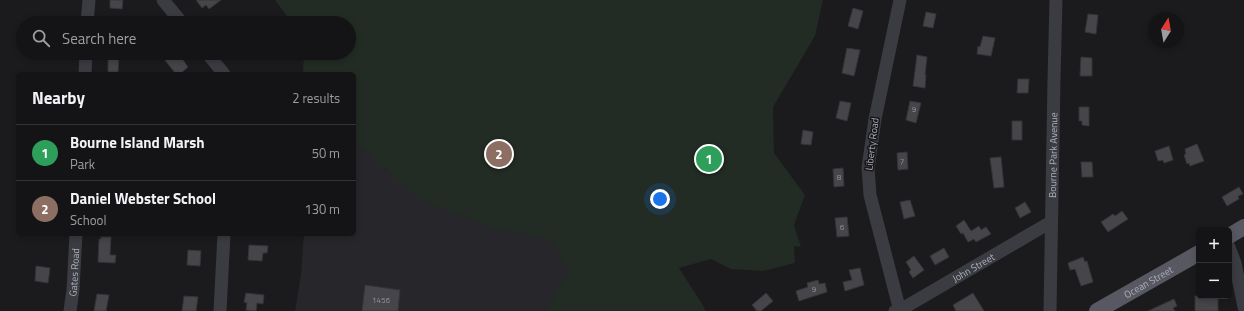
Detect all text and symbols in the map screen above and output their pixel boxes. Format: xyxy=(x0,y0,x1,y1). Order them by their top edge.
north arrow xyxy=(1148,12,1184,48)
search box xyxy=(16,16,356,60)
icon: search xyxy=(30,27,52,49)
text: Search here xyxy=(62,27,136,50)
text: Nearby xyxy=(32,85,85,111)
text: 2 results xyxy=(292,88,340,108)
house number: 9 xyxy=(912,103,917,115)
street label: Bourne Park Avenue xyxy=(1044,112,1061,198)
street label: Liberty Road xyxy=(861,117,883,171)
text: Bourne Island Marsh xyxy=(70,131,205,154)
pin: 2 xyxy=(486,139,512,169)
text: 1 xyxy=(41,143,49,163)
text: 50 m xyxy=(312,143,340,163)
pin: 1 xyxy=(696,144,722,174)
text: Park xyxy=(70,154,95,174)
house number: 7 xyxy=(900,155,904,167)
house number: 8 xyxy=(837,171,842,183)
text: Daniel Webster School xyxy=(70,187,216,210)
your location xyxy=(650,189,670,209)
text: 2 xyxy=(41,199,49,219)
text: 130 m xyxy=(304,199,340,219)
text: School xyxy=(70,210,106,230)
house number: 6 xyxy=(840,221,845,233)
map controls xyxy=(1196,227,1232,299)
button: + xyxy=(1196,227,1232,263)
street label: Gates Road xyxy=(65,248,83,297)
street label: John Street xyxy=(949,249,998,286)
street label: Ocean Street xyxy=(1121,262,1176,302)
button: − xyxy=(1196,263,1232,299)
house number: 9 xyxy=(812,283,817,295)
house number: 1456 xyxy=(372,294,390,306)

